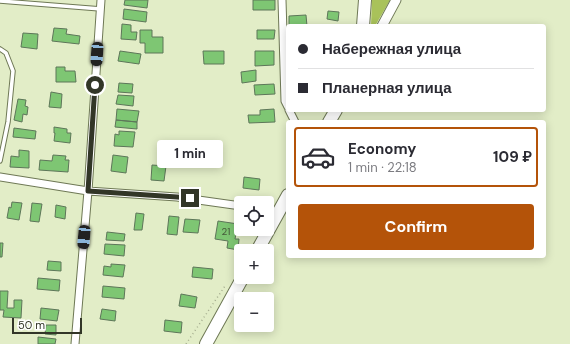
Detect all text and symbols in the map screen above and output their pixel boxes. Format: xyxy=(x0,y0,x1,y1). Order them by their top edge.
text: Набережная улица xyxy=(322,39,461,59)
car xyxy=(90,42,104,66)
route start xyxy=(86,76,104,94)
text: Планерная улица xyxy=(322,78,452,98)
icon: car xyxy=(300,139,336,175)
text: Economy xyxy=(348,139,416,159)
callout: 1 min xyxy=(157,140,223,168)
text: 1 min xyxy=(174,145,206,162)
text: 109 ₽ xyxy=(493,147,532,167)
text: 1 min · 22:18 xyxy=(348,159,417,176)
route end xyxy=(181,189,199,207)
map controls xyxy=(234,196,274,332)
button: locate xyxy=(234,196,274,236)
button: Confirm xyxy=(298,204,534,250)
car xyxy=(77,225,91,249)
house number: 21 xyxy=(222,225,230,238)
button: + xyxy=(234,244,274,284)
button: − xyxy=(234,292,274,332)
scale bar xyxy=(12,316,82,335)
text: 50 m xyxy=(18,318,45,332)

